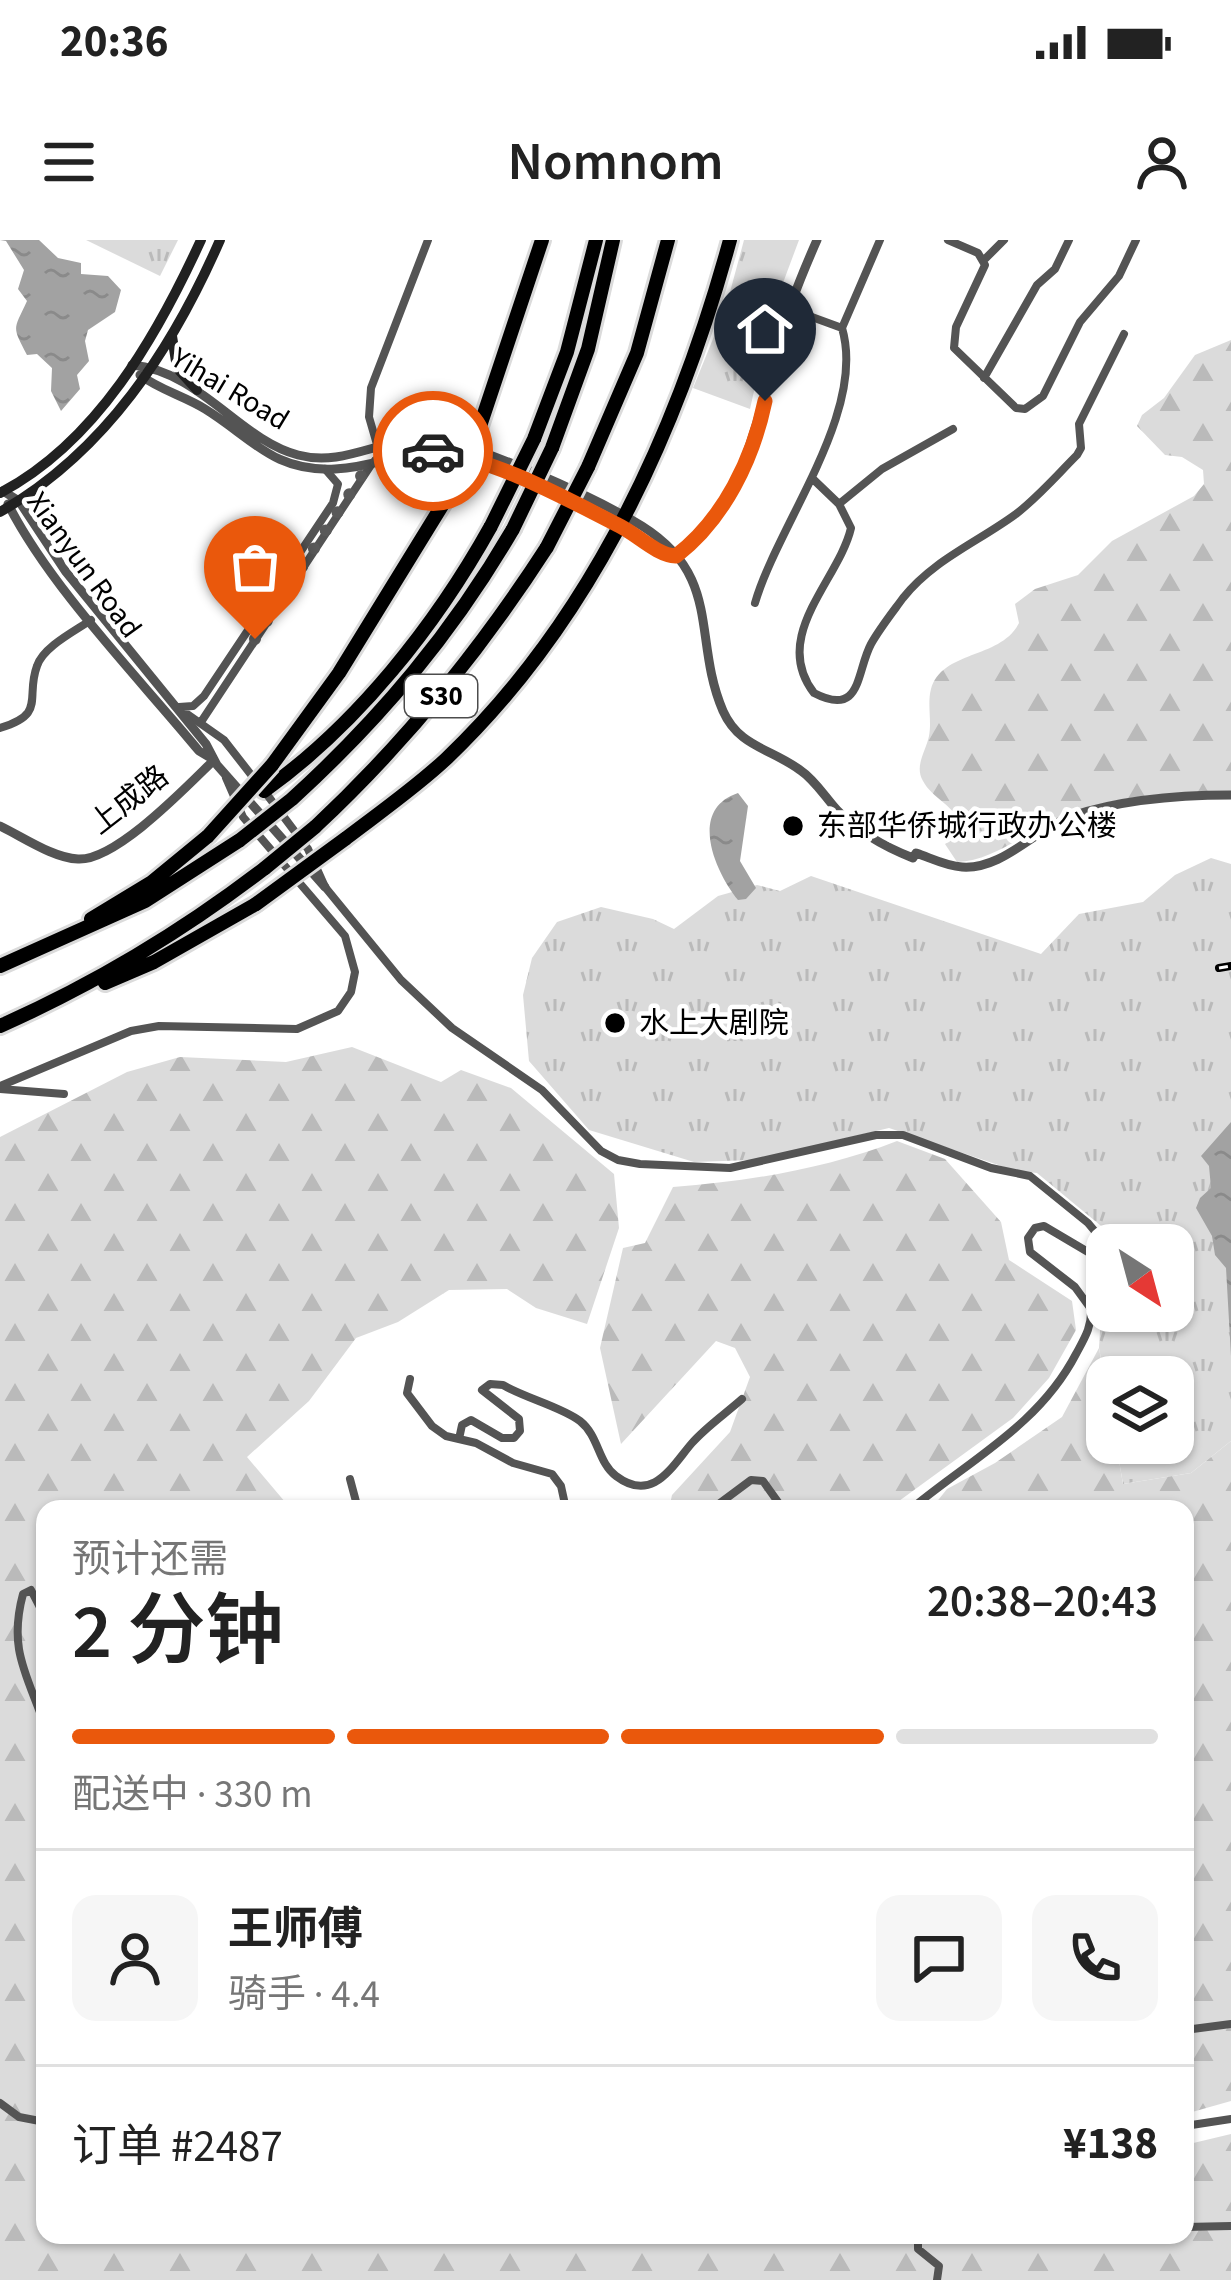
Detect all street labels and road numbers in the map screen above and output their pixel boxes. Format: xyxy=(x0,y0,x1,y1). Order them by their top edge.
street label: Yihai Road xyxy=(162,336,297,441)
street label: Xianyun Road xyxy=(16,483,152,647)
road number: S30 xyxy=(405,675,477,717)
street label: 上成路 xyxy=(80,755,178,845)

